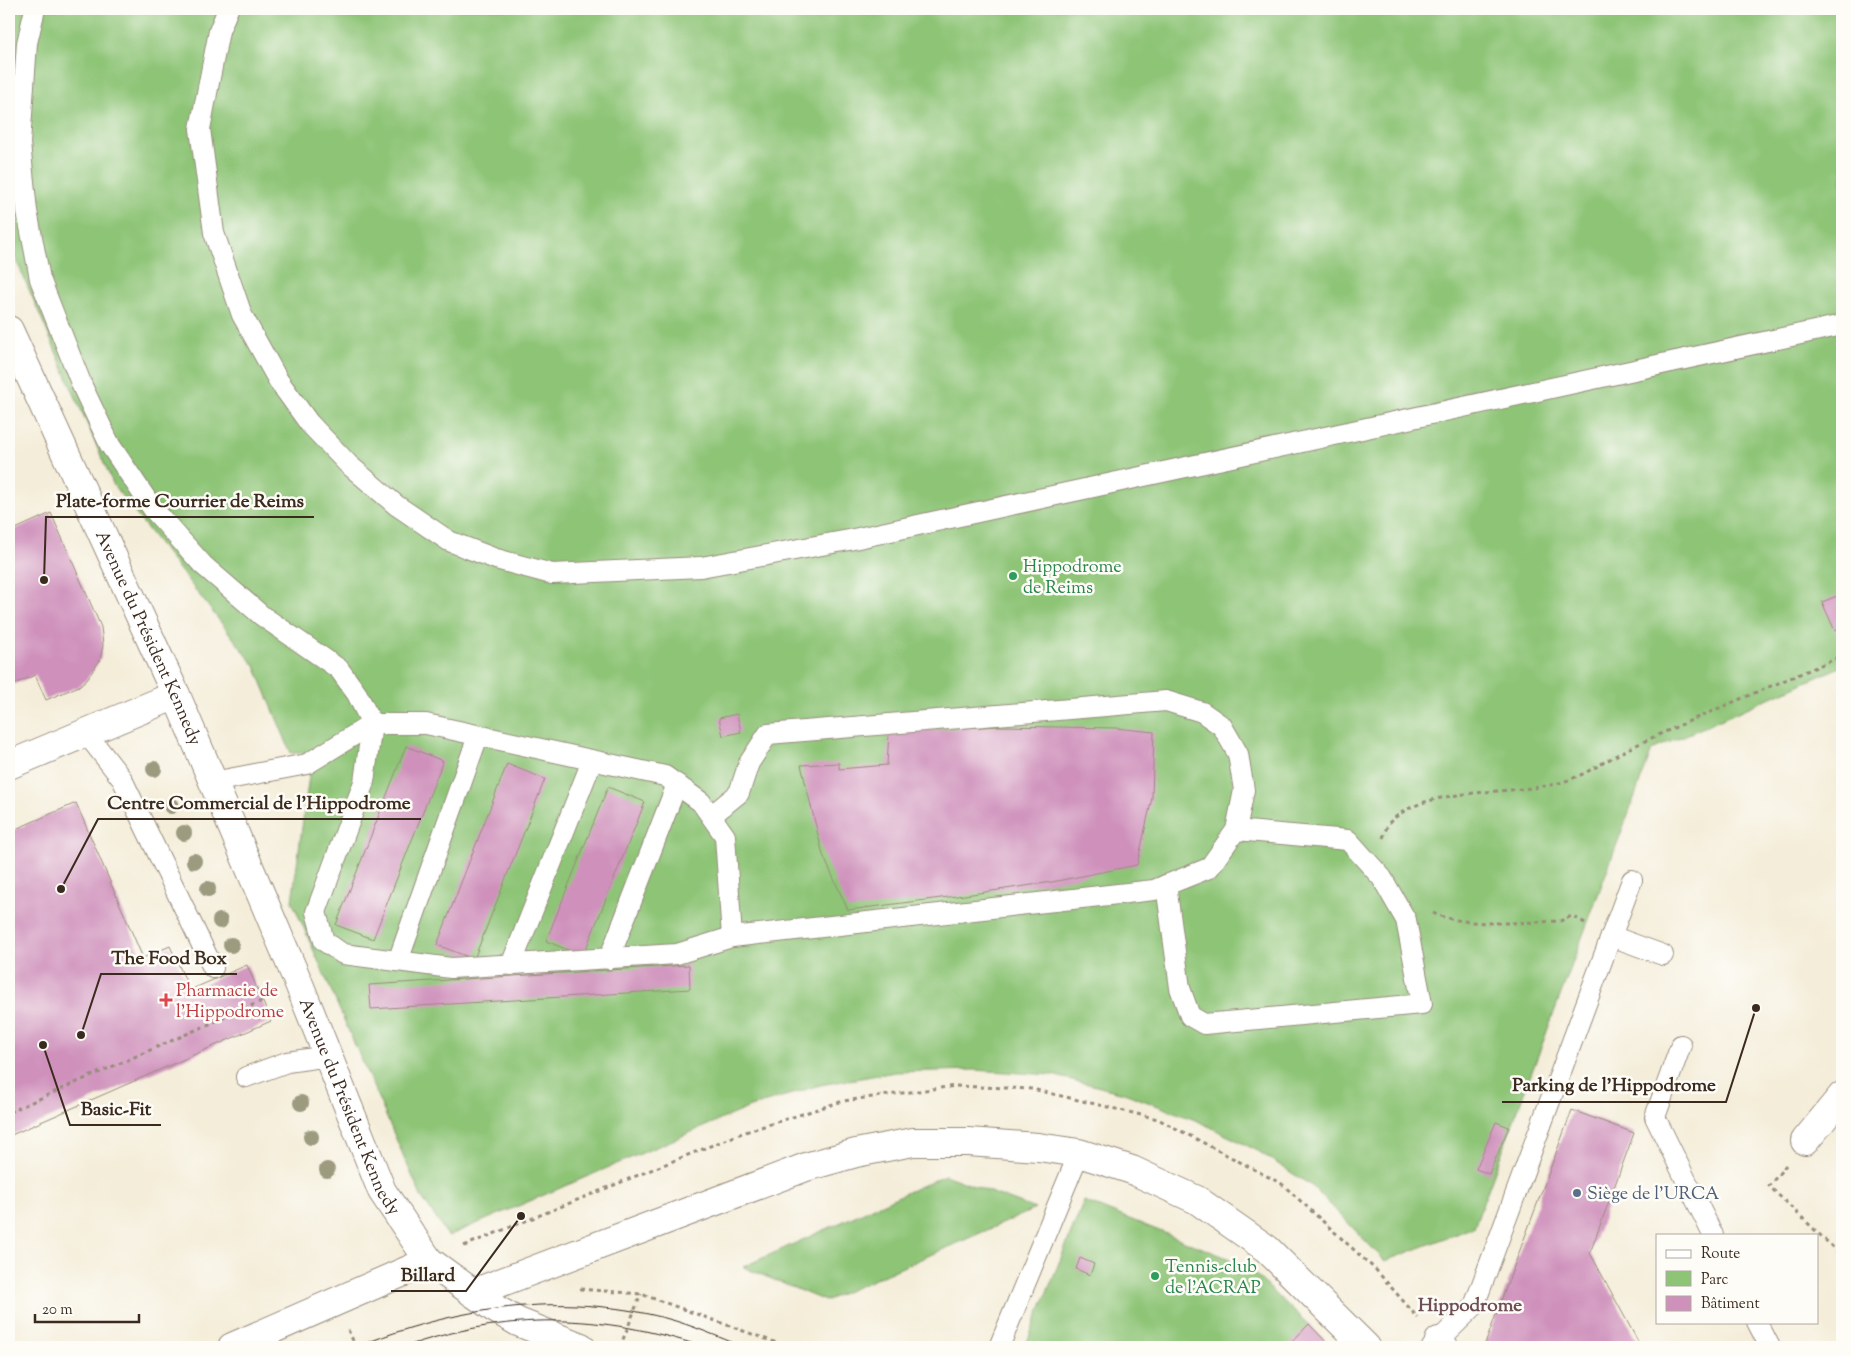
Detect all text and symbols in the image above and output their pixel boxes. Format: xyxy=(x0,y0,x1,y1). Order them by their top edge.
callout: Plate-forme Courrier de Reims xyxy=(46,483,314,517)
text: Plate-forme Courrier de Reims xyxy=(56,489,305,516)
street label: Avenue du Président Kennedy xyxy=(87,527,207,750)
place label: Hippodrome de Reims xyxy=(1023,555,1122,602)
marker: Hippodrome de Reims xyxy=(1007,570,1019,582)
callout: Centre Commercial de l'Hippodrome xyxy=(98,785,421,819)
text: Centre Commercial de l'Hippodrome xyxy=(107,791,411,818)
callout: The Food Box xyxy=(101,940,237,974)
text: The Food Box xyxy=(111,946,227,973)
place label: Pharmacie de l’Hippodrome xyxy=(176,979,284,1026)
marker: Pharmacie de l’Hippodrome xyxy=(160,994,172,1006)
street label: Avenue du Président Kennedy xyxy=(291,995,406,1221)
callout: Parking de l'Hippodrome xyxy=(1502,1068,1726,1102)
text: Parking de l'Hippodrome xyxy=(1512,1073,1716,1100)
callout: Basic-Fit xyxy=(70,1091,161,1125)
text: Basic-Fit xyxy=(81,1097,152,1124)
place label: Siège de l'URCA xyxy=(1587,1182,1720,1208)
marker: Siège de l'URCA xyxy=(1571,1187,1583,1199)
legend xyxy=(1656,1234,1818,1324)
text: Route xyxy=(1701,1244,1740,1265)
place label: Tennis-club de l'ACRAP xyxy=(1165,1255,1261,1302)
callout: Billard xyxy=(391,1257,466,1291)
text: Billard xyxy=(401,1263,455,1290)
marker: Tennis-club de l'ACRAP xyxy=(1149,1270,1161,1282)
text: Parc xyxy=(1701,1270,1729,1291)
scale bar xyxy=(35,1291,139,1323)
district label: Hippodrome xyxy=(1418,1293,1522,1320)
text: Bâtiment xyxy=(1701,1294,1760,1315)
text: 20 m xyxy=(42,1300,73,1321)

